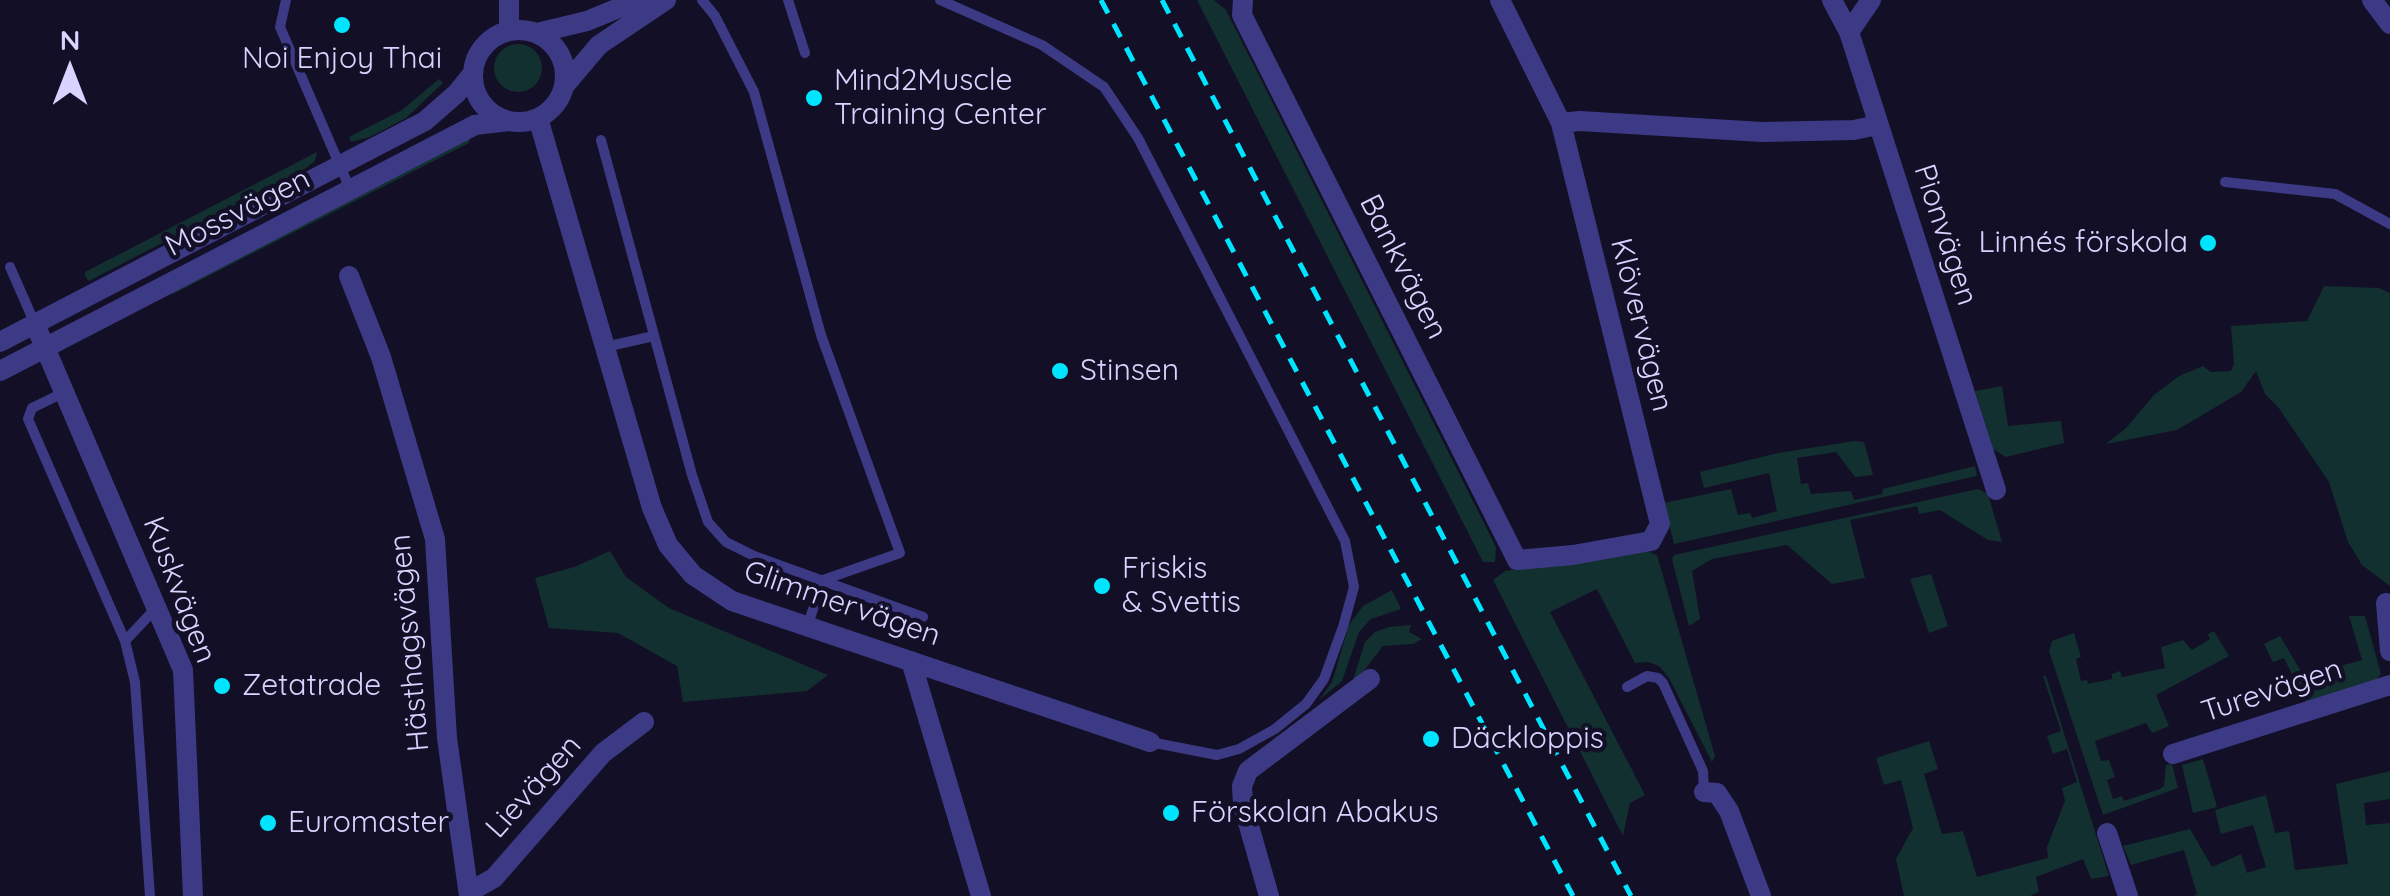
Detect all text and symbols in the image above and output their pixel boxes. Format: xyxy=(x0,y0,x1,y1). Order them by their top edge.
marker: Noi Enjoy Thai xyxy=(331,14,353,36)
north arrow xyxy=(20,20,120,120)
text: N xyxy=(60,22,80,57)
place label: Noi Enjoy Thai xyxy=(242,41,442,77)
place label: Mind2Muscle Training Center xyxy=(834,63,1047,134)
marker: Mind2Muscle Training Center xyxy=(803,87,825,109)
street label: Pionvägen xyxy=(1905,160,1985,310)
street label: Mossvägen xyxy=(160,161,316,265)
street label: Bankvägen xyxy=(1351,189,1455,345)
place label: Linnés förskola xyxy=(1979,225,2188,261)
marker: Linnés förskola xyxy=(2197,232,2219,254)
street label: Klövervägen xyxy=(1602,235,1680,415)
place label: Stinsen xyxy=(1080,353,1179,389)
marker: Stinsen xyxy=(1049,360,1071,382)
street label: Kuskvägen xyxy=(135,512,223,668)
street label: Hästhagsvägen xyxy=(383,533,437,753)
place label: Friskis & Svettis xyxy=(1122,551,1241,622)
street label: Glimmervägen xyxy=(739,554,945,654)
marker: Friskis & Svettis xyxy=(1091,575,1113,597)
street label: Turevägen xyxy=(2197,651,2347,731)
place label: Zetatrade xyxy=(242,668,381,704)
marker: Zetatrade xyxy=(211,675,233,697)
place label: Däckloppis xyxy=(1451,721,1604,757)
street label: Lievägen xyxy=(479,728,589,846)
marker: Däckloppis xyxy=(1420,728,1442,750)
place label: Förskolan Abakus xyxy=(1191,795,1439,831)
marker: Förskolan Abakus xyxy=(1160,802,1182,824)
place label: Euromaster xyxy=(288,805,449,841)
marker: Euromaster xyxy=(257,812,279,834)

